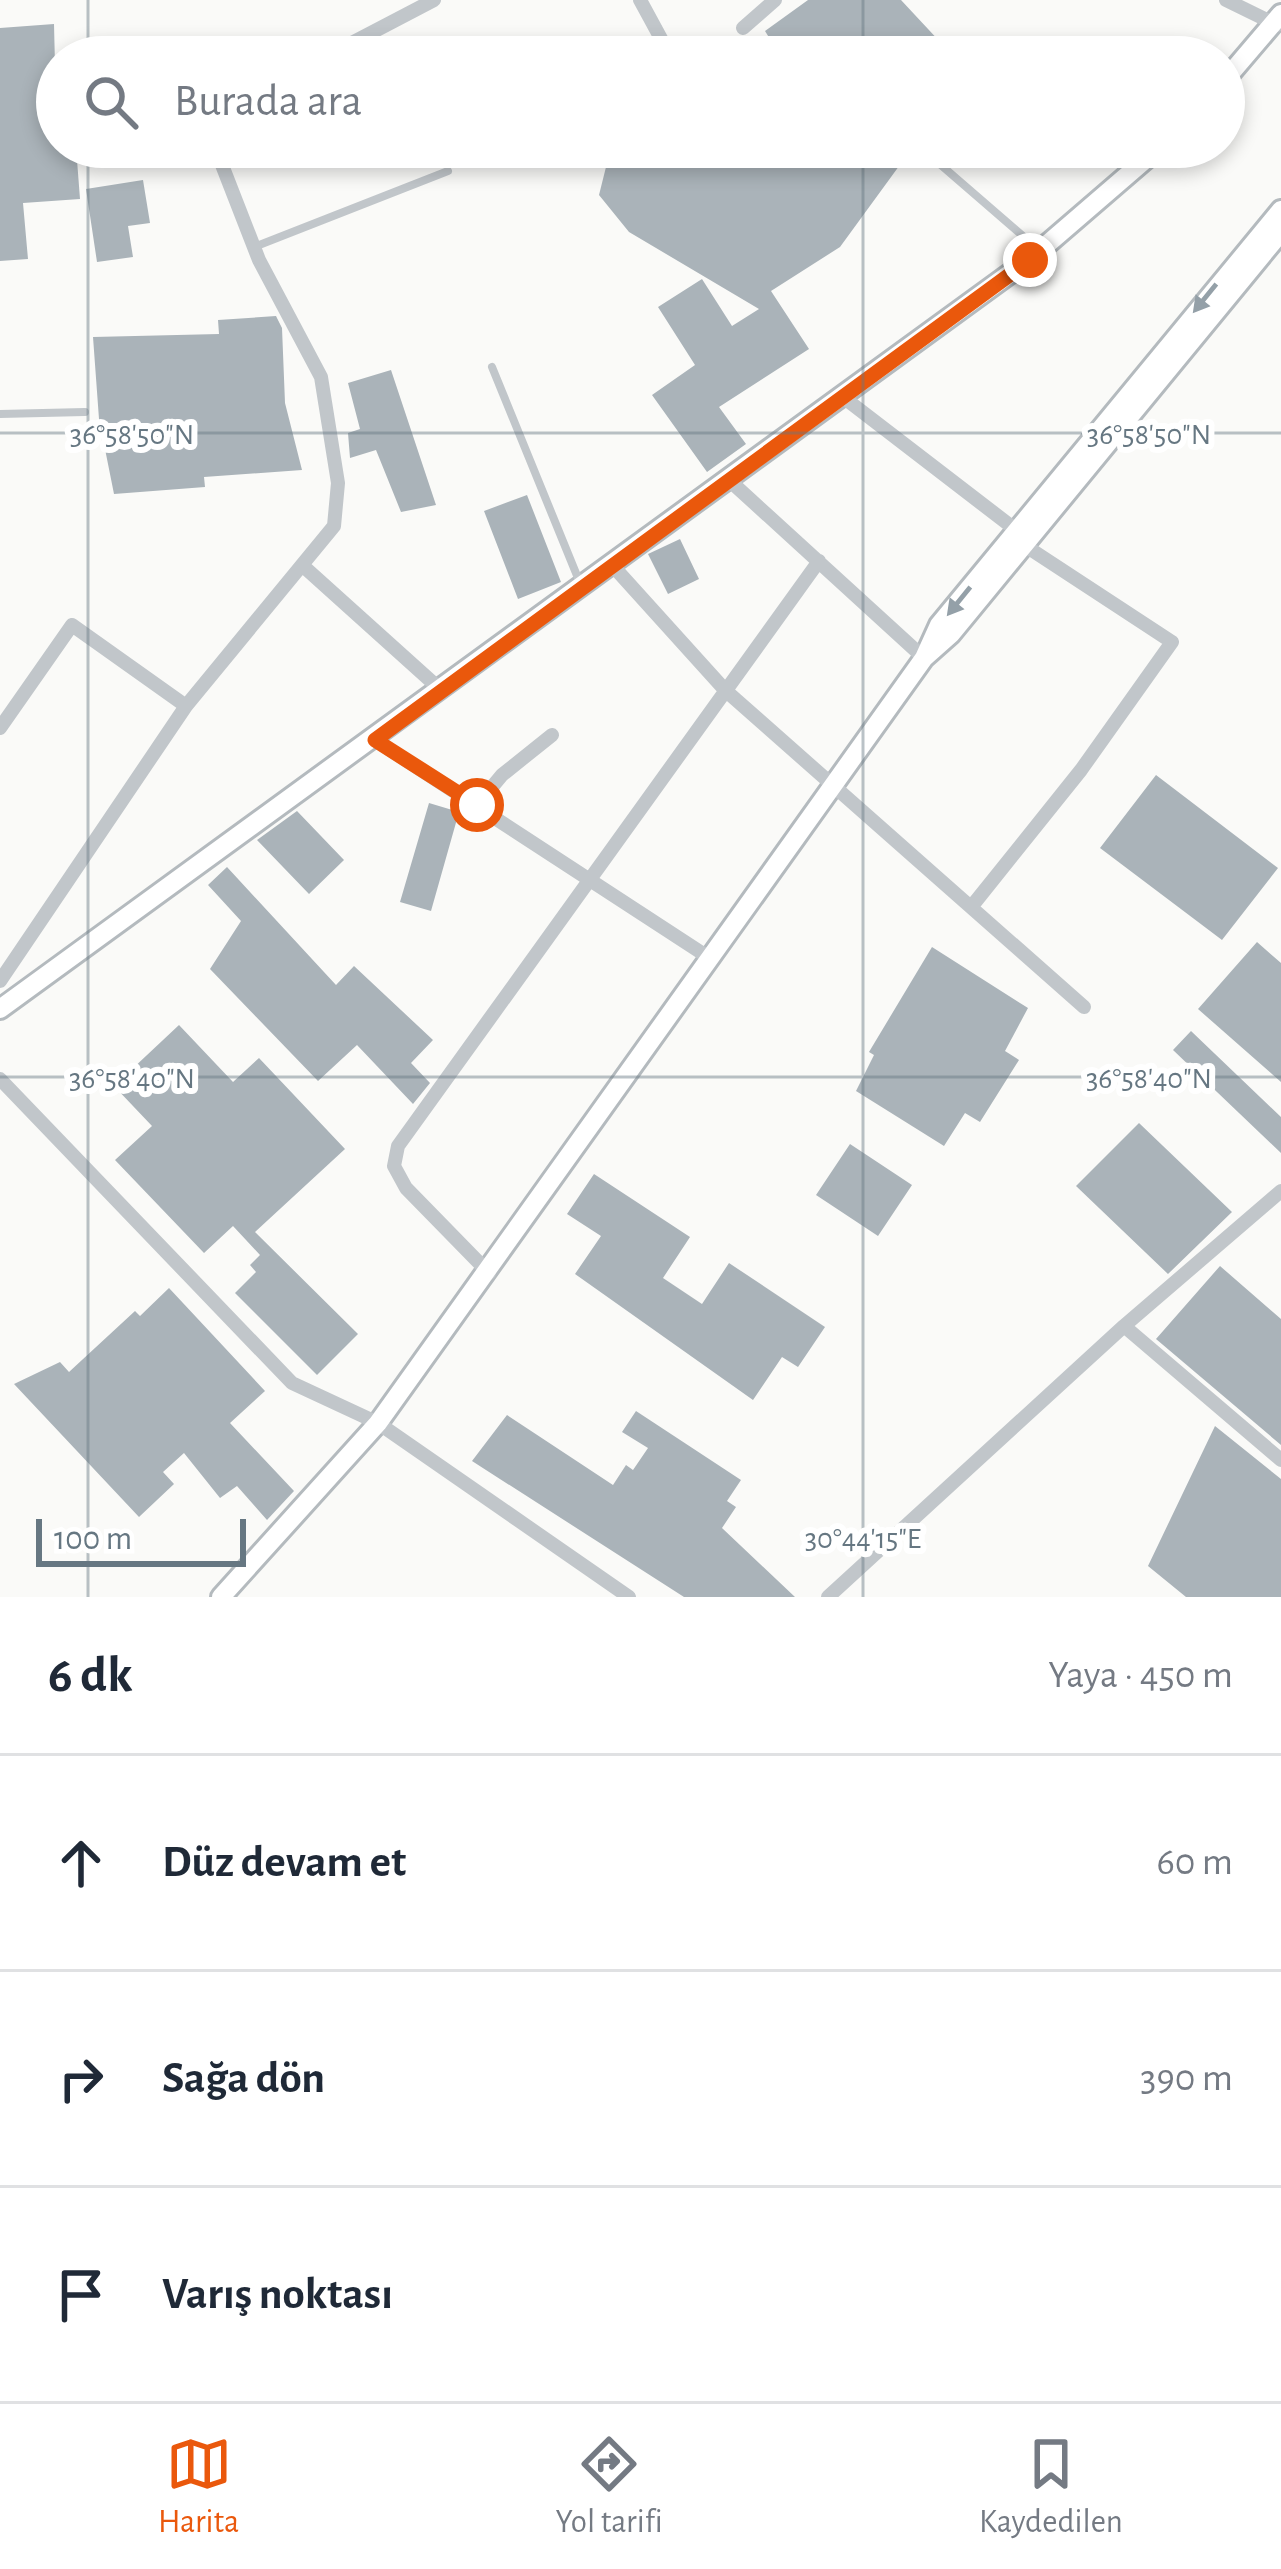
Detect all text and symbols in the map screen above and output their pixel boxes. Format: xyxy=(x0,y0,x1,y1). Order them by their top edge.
search box xyxy=(36,36,1245,168)
icon: search xyxy=(78,69,144,135)
text: Burada ara xyxy=(174,79,362,124)
route end xyxy=(1003,233,1057,287)
one-way arrow xyxy=(1192,283,1218,314)
text: 36°58'50"N xyxy=(70,420,194,450)
text: 36°58'50"N xyxy=(1087,420,1211,450)
one-way arrow xyxy=(947,585,972,616)
route start xyxy=(450,778,504,832)
text: 36°58'40"N xyxy=(69,1064,195,1094)
text: 36°58'40"N xyxy=(1086,1064,1212,1094)
scale bar xyxy=(36,1513,246,1566)
text: 100 m xyxy=(54,1523,132,1556)
text: 30°44'15"E xyxy=(805,1524,921,1554)
text: 6 dk xyxy=(48,1650,132,1701)
text: Yaya · 450 m xyxy=(1048,1656,1233,1695)
icon: ahead xyxy=(48,1830,114,1896)
text: Düz devam et xyxy=(162,1840,406,1885)
text: 60 m xyxy=(1156,1843,1233,1882)
icon: right xyxy=(48,2046,114,2112)
text: Sağa dön xyxy=(162,2056,325,2101)
text: 390 m xyxy=(1140,2059,1233,2098)
icon: arrive xyxy=(48,2262,114,2328)
text: Varış noktası xyxy=(162,2272,393,2317)
tab: Harita xyxy=(158,2431,239,2543)
tab: Yol tarifi xyxy=(556,2431,663,2543)
tab: Kaydedilen xyxy=(979,2431,1123,2543)

